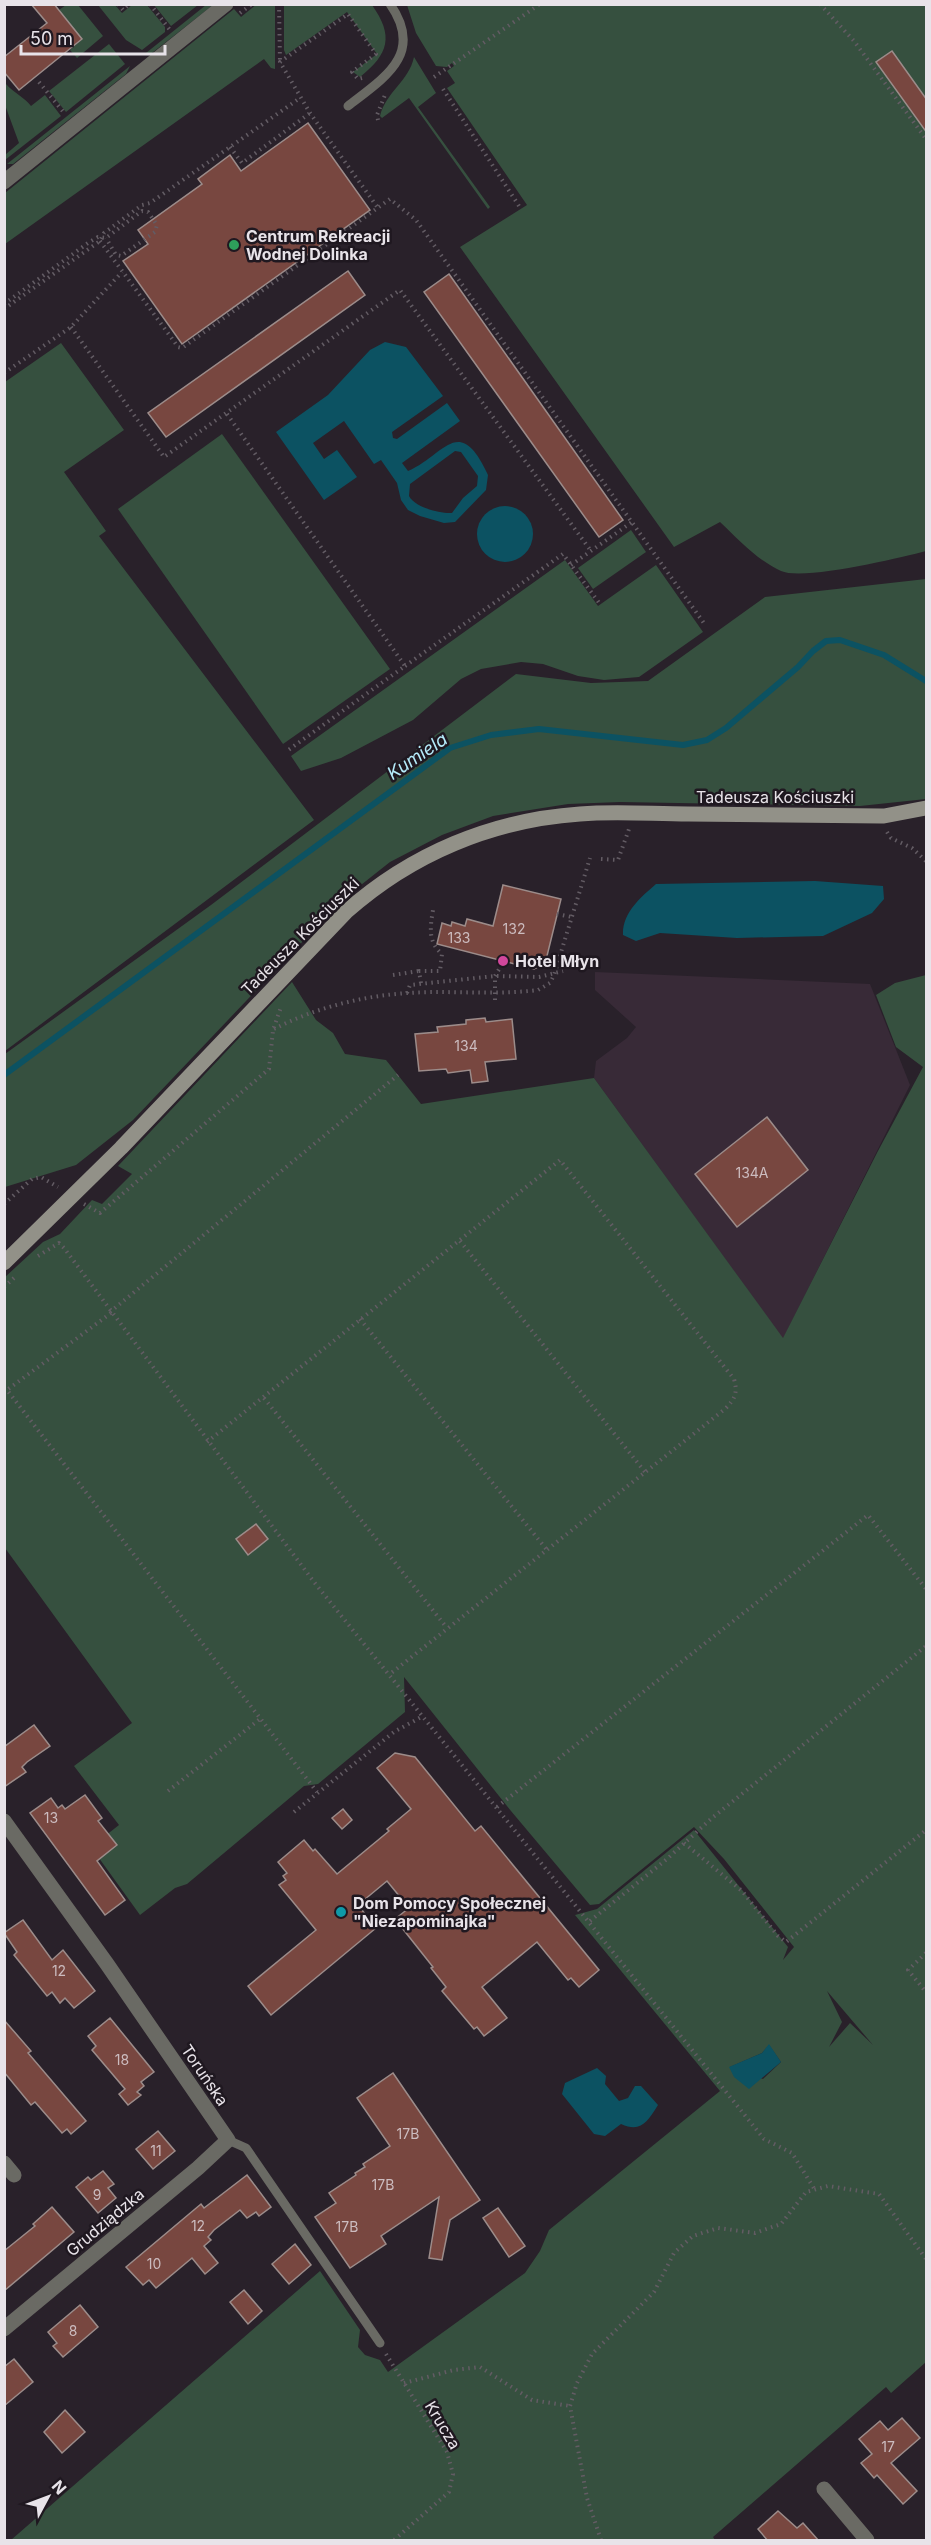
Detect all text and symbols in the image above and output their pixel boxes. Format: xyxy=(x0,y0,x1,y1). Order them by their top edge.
scale bar xyxy=(21,18,165,56)
text: 50 m xyxy=(30,28,73,49)
place label: Centrum Rekreacji Wodnej Dolinka xyxy=(246,226,390,264)
marker: Centrum Rekreacji Wodnej Dolinka xyxy=(227,238,241,252)
water label: Kumiela xyxy=(383,728,451,784)
street label: Tadeusza Kościuszki xyxy=(696,787,854,807)
street label: Tadeusza Kościuszki xyxy=(237,873,363,999)
house number: 132 xyxy=(503,920,525,937)
house number: 133 xyxy=(448,929,471,946)
place label: Hotel Młyn xyxy=(515,951,599,971)
marker: Hotel Młyn xyxy=(496,954,510,968)
house number: 134 xyxy=(454,1037,478,1054)
house number: 134A xyxy=(735,1164,769,1181)
house number: 13 xyxy=(44,1809,58,1826)
place label: Dom Pomocy Społecznej "Niezapominajka" xyxy=(353,1893,546,1931)
marker: Dom Pomocy Społecznej "Niezapominajka" xyxy=(334,1905,348,1919)
house number: 12 xyxy=(52,1962,66,1979)
street label: Toruńska xyxy=(177,2040,233,2110)
house number: 18 xyxy=(115,2051,129,2068)
house number: 17B xyxy=(397,2125,419,2142)
house number: 11 xyxy=(150,2142,162,2159)
house number: 17B xyxy=(372,2176,394,2193)
street label: Grudziądzka xyxy=(62,2184,148,2260)
house number: 9 xyxy=(93,2186,101,2203)
house number: 12 xyxy=(191,2217,205,2234)
house number: 17B xyxy=(336,2218,358,2235)
house number: 10 xyxy=(147,2255,161,2272)
house number: 8 xyxy=(69,2322,77,2339)
street label: Krucza xyxy=(421,2397,465,2453)
house number: 17 xyxy=(881,2438,895,2455)
north arrow xyxy=(18,2467,78,2527)
text: N xyxy=(48,2476,71,2498)

